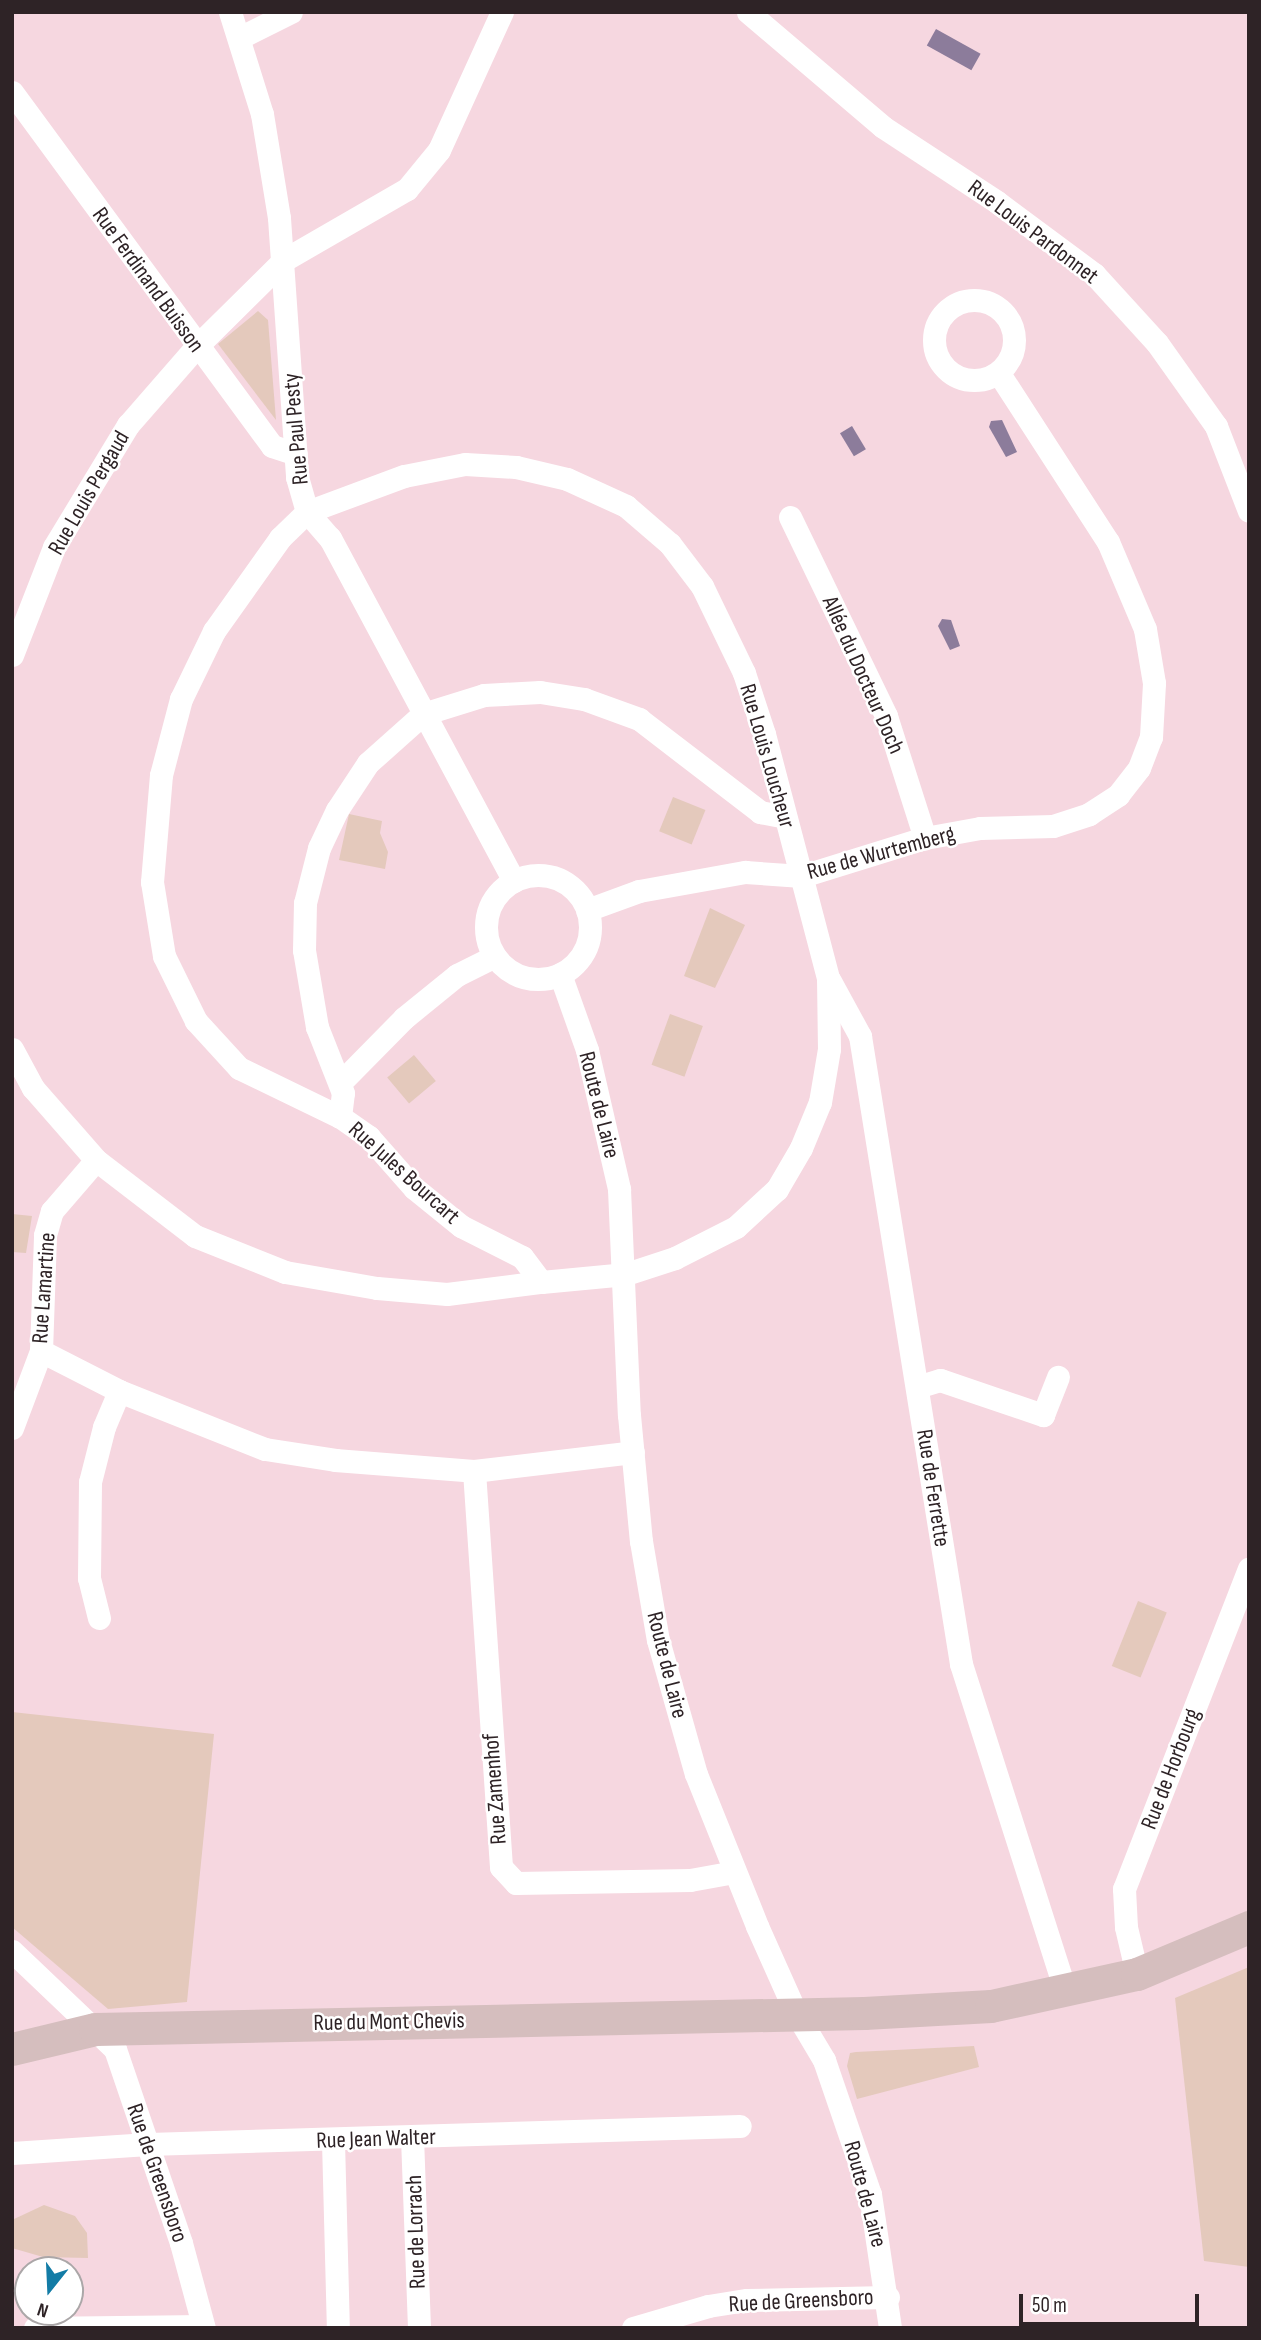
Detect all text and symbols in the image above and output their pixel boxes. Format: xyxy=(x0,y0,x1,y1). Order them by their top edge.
street label: Rue Louis Pardonnet xyxy=(962,174,1104,290)
street label: Rue Ferdinand Buisson xyxy=(86,202,210,358)
street label: Rue Paul Pesty xyxy=(277,372,315,486)
street label: Rue Louis Pergaud xyxy=(42,426,136,560)
street label: Allée du Docteur Doch xyxy=(816,592,910,758)
street label: Rue Louis Loucheur xyxy=(733,681,801,831)
street label: Rue de Wurtemberg xyxy=(804,820,958,886)
street label: Route de Laire xyxy=(572,1049,626,1161)
street label: Rue Jules Bourcart xyxy=(343,1116,465,1230)
street label: Rue Lamartine xyxy=(26,1231,62,1345)
street label: Rue de Ferrette xyxy=(910,1427,956,1549)
street label: Route de Laire xyxy=(640,1609,694,1721)
street label: Rue de Horbourg xyxy=(1135,1705,1207,1833)
street label: Rue Zamenhof xyxy=(477,1733,513,1845)
street label: Rue du Mont Chevis xyxy=(313,2007,465,2037)
street label: Rue de Greensboro xyxy=(120,2100,194,2246)
street label: Rue Jean Walter xyxy=(316,2123,436,2155)
street label: Route de Laire xyxy=(838,2138,892,2250)
street label: Rue de Lorrach xyxy=(400,2174,432,2290)
north arrow xyxy=(14,2256,84,2326)
scale bar xyxy=(1023,2280,1203,2324)
street label: Rue de Greensboro xyxy=(728,2283,874,2319)
text: 50 m xyxy=(1032,2293,1067,2318)
text: N xyxy=(35,2297,51,2322)

